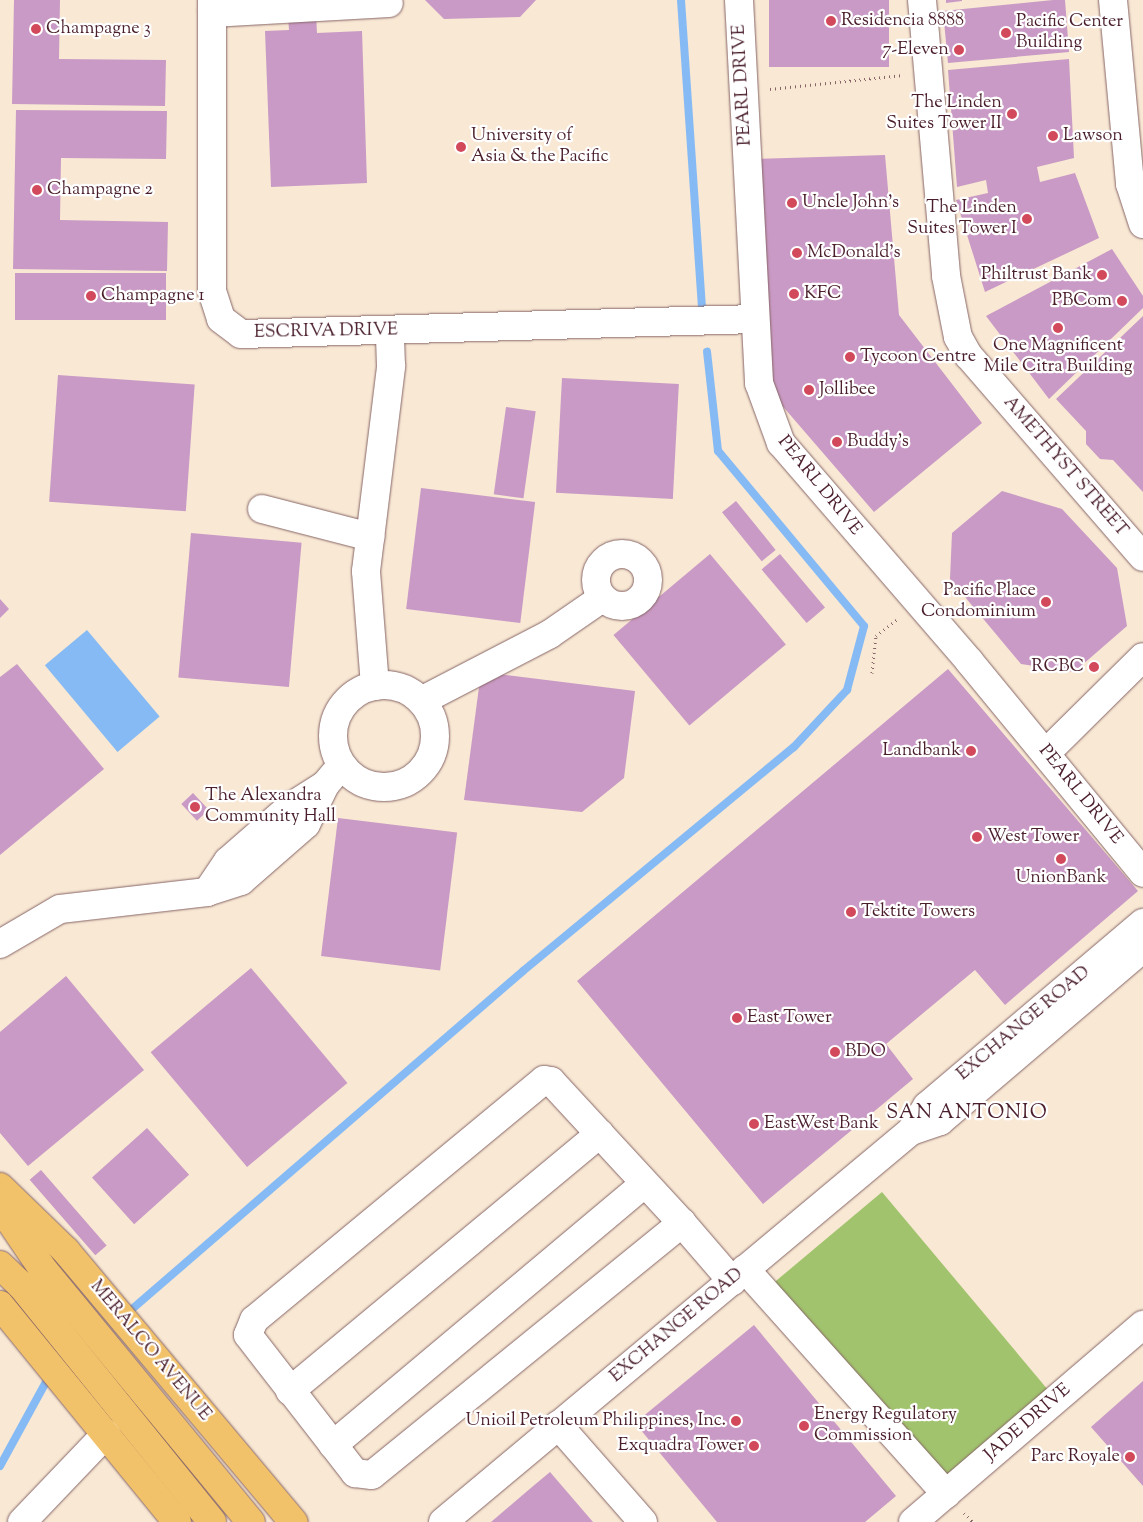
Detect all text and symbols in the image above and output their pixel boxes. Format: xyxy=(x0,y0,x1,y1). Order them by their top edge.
place label: Residencia 8888 xyxy=(841,10,964,32)
place label: Pacific Center Building xyxy=(1016,12,1123,54)
marker: Residencia 8888 xyxy=(825,15,837,27)
place label: Champagne 3 xyxy=(46,18,151,40)
marker: Champagne 3 xyxy=(30,23,42,35)
street label: PEARL DRIVE xyxy=(729,24,757,146)
marker: Pacific Center Building xyxy=(1000,27,1012,39)
place label: 7-Eleven xyxy=(882,39,949,61)
marker: 7-Eleven xyxy=(953,44,965,56)
place label: The Linden Suites Tower II xyxy=(886,93,1002,136)
marker: The Linden Suites Tower II xyxy=(1006,108,1018,120)
place label: Lawson xyxy=(1063,125,1123,147)
place label: University of Asia & the Pacific xyxy=(471,126,609,168)
marker: Lawson xyxy=(1047,130,1059,142)
marker: University of Asia & the Pacific xyxy=(455,141,467,153)
place label: Champagne 2 xyxy=(47,179,153,201)
marker: Champagne 2 xyxy=(31,184,43,196)
place label: Uncle John's xyxy=(802,192,899,214)
marker: Uncle John's xyxy=(786,197,798,209)
place label: The Linden Suites Tower I xyxy=(907,198,1017,240)
marker: The Linden Suites Tower I xyxy=(1021,213,1033,225)
place label: McDonald's xyxy=(807,242,901,264)
marker: McDonald's xyxy=(791,247,803,259)
place label: Philtrust Bank xyxy=(981,264,1092,286)
marker: Philtrust Bank xyxy=(1096,269,1108,281)
place label: KFC xyxy=(804,283,842,305)
place label: Champagne 1 xyxy=(101,285,205,307)
marker: KFC xyxy=(788,288,800,300)
marker: Champagne 1 xyxy=(85,290,97,302)
place label: PBCom xyxy=(1052,290,1112,312)
marker: PBCom xyxy=(1116,295,1128,307)
street label: ESCRIVA DRIVE xyxy=(254,320,398,344)
marker: One Magnificent Mile Citra Building xyxy=(1052,322,1064,334)
place label: One Magnificent Mile Citra Building xyxy=(983,336,1133,378)
place label: Tycoon Centre xyxy=(860,346,976,368)
marker: Tycoon Centre xyxy=(844,351,856,363)
place label: Jollibee xyxy=(819,379,876,401)
marker: Jollibee xyxy=(803,384,815,396)
street label: AMETHYST STREET xyxy=(998,392,1132,542)
place label: Buddy's xyxy=(847,431,909,453)
street label: PEARL DRIVE xyxy=(772,432,866,540)
marker: Buddy's xyxy=(831,436,843,448)
place label: Pacific Place Condominium xyxy=(921,581,1036,624)
marker: Pacific Place Condominium xyxy=(1040,596,1052,608)
place label: RCBC xyxy=(1031,656,1084,678)
marker: RCBC xyxy=(1088,661,1100,673)
place label: Landbank xyxy=(883,740,961,762)
street label: PEARL DRIVE xyxy=(1033,741,1127,849)
marker: Landbank xyxy=(965,745,977,757)
place label: The Alexandra Community Hall xyxy=(205,786,336,829)
marker: The Alexandra Community Hall xyxy=(189,801,201,813)
place label: West Tower xyxy=(987,826,1079,848)
marker: West Tower xyxy=(971,831,983,843)
marker: UnionBank xyxy=(1055,853,1067,865)
place label: UnionBank xyxy=(1016,867,1106,889)
place label: Tektite Towers xyxy=(861,901,975,923)
marker: Tektite Towers xyxy=(845,906,857,918)
street label: EXCHANGE ROAD xyxy=(953,962,1095,1086)
place label: East Tower xyxy=(747,1007,832,1029)
marker: East Tower xyxy=(731,1012,743,1024)
place label: BDO xyxy=(845,1041,886,1063)
marker: BDO xyxy=(829,1046,841,1058)
district label: SAN ANTONIO xyxy=(885,1101,1049,1125)
place label: EastWest Bank xyxy=(764,1113,879,1135)
marker: EastWest Bank xyxy=(748,1118,760,1130)
street label: EXCHANGE ROAD xyxy=(606,1264,748,1388)
street label: MERALCO AVENUE xyxy=(85,1276,215,1426)
street label: JADE DRIVE xyxy=(980,1380,1076,1466)
place label: Energy Regulatory Commission xyxy=(814,1405,957,1448)
place label: Unioil Petroleum Philippines, Inc. xyxy=(466,1410,726,1432)
marker: Unioil Petroleum Philippines, Inc. xyxy=(730,1415,742,1427)
marker: Energy Regulatory Commission xyxy=(798,1420,810,1432)
place label: Exquadra Tower xyxy=(618,1435,744,1457)
marker: Exquadra Tower xyxy=(748,1440,760,1452)
place label: Parc Royale xyxy=(1031,1446,1120,1468)
marker: Parc Royale xyxy=(1124,1451,1136,1463)

